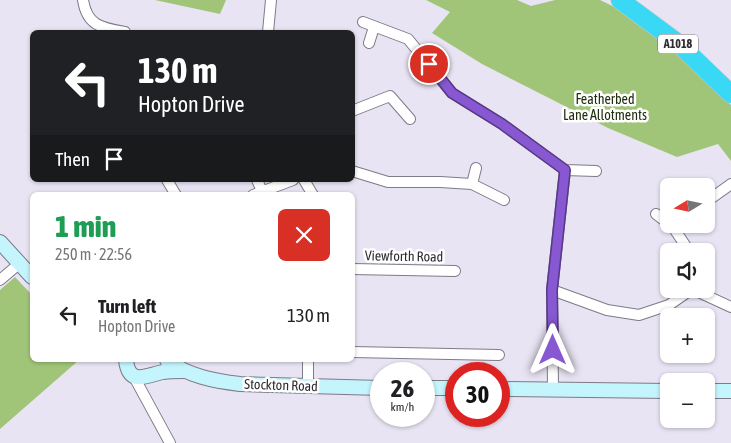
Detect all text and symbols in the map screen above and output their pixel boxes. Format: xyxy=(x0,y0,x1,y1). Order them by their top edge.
road number: A1018 xyxy=(658,34,698,54)
pin xyxy=(408,43,450,85)
icon: left xyxy=(55,50,120,115)
text: 130 m xyxy=(138,50,217,90)
icon: arrive xyxy=(415,50,443,78)
text: Hopton Drive xyxy=(138,91,244,117)
park label: Featherbed Lane Allotments xyxy=(563,91,647,123)
icon: arrive xyxy=(100,145,128,173)
text: Then xyxy=(55,148,90,170)
north arrow xyxy=(660,178,715,232)
map controls xyxy=(660,178,715,428)
text: 1 min xyxy=(55,209,116,243)
button: close xyxy=(278,209,330,261)
button: sound xyxy=(660,243,715,298)
text: 250 m · 22:56 xyxy=(55,245,132,263)
street label: Viewforth Road xyxy=(365,247,443,265)
text: Turn left xyxy=(98,295,156,317)
icon: left xyxy=(55,301,83,329)
text: 130 m xyxy=(287,304,330,326)
button: + xyxy=(660,308,715,363)
text: Hopton Drive xyxy=(98,317,175,335)
position arrow xyxy=(526,323,578,375)
speed limit sign: 30 xyxy=(445,362,510,427)
button: − xyxy=(660,373,715,428)
text: 26 xyxy=(391,374,414,402)
street label: Stockton Road xyxy=(244,376,318,394)
text: km/h xyxy=(391,400,414,414)

